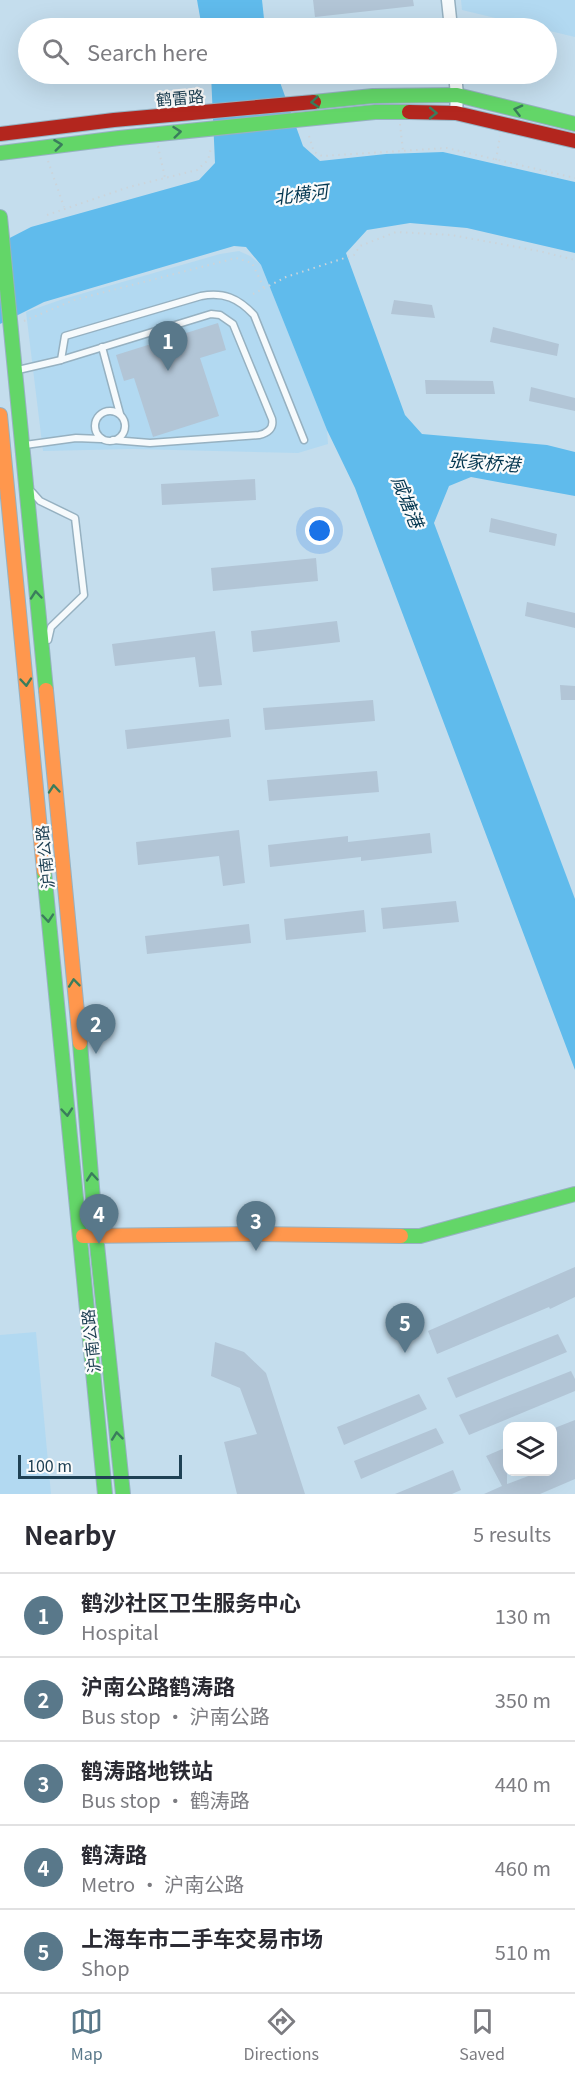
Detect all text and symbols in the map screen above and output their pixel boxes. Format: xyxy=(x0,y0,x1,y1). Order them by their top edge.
search box xyxy=(18,18,557,84)
icon: search xyxy=(39,35,72,68)
text: Search here xyxy=(87,35,208,67)
street label: 鹤雷路 xyxy=(155,83,205,111)
one-way arrow xyxy=(311,95,320,108)
one-way arrow xyxy=(513,104,523,117)
one-way arrow xyxy=(429,107,438,119)
one-way arrow xyxy=(172,126,181,139)
one-way arrow xyxy=(53,140,63,152)
water label: 北横河 xyxy=(272,176,332,209)
pin: 1 xyxy=(148,322,188,371)
water label: 张家桥港 xyxy=(447,446,524,477)
water label: 咸塘港 xyxy=(387,471,432,534)
your location xyxy=(305,516,334,545)
one-way arrow xyxy=(30,590,43,599)
one-way arrow xyxy=(19,677,32,686)
one-way arrow xyxy=(48,784,61,794)
street label: 沪南公路 xyxy=(29,824,59,890)
one-way arrow xyxy=(41,913,54,922)
one-way arrow xyxy=(68,978,81,988)
pin: 2 xyxy=(76,1004,116,1054)
one-way arrow xyxy=(60,1107,73,1117)
one-way arrow xyxy=(85,1173,98,1182)
pin: 4 xyxy=(80,1194,118,1244)
pin: 3 xyxy=(236,1202,276,1251)
pin: 5 xyxy=(386,1304,424,1353)
street label: 沪南公路 xyxy=(75,1308,105,1374)
map controls xyxy=(503,1422,557,1476)
button: layers xyxy=(503,1422,557,1476)
one-way arrow xyxy=(111,1431,124,1440)
scale bar xyxy=(18,1452,182,1480)
text: 100 m xyxy=(27,1453,72,1477)
text: Nearby xyxy=(24,1515,116,1552)
text: 5 results xyxy=(473,1519,551,1548)
text: 鹤沙社区卫生服务中心 xyxy=(81,1585,301,1617)
text: 1 xyxy=(38,1601,49,1630)
text: 130 m xyxy=(495,1601,551,1630)
text: Hospital xyxy=(81,1617,159,1646)
text: 沪南公路鹤涛路 xyxy=(81,1669,235,1701)
text: 2 xyxy=(38,1685,49,1714)
text: 350 m xyxy=(495,1685,551,1714)
text: Bus stop · 沪南公路 xyxy=(81,1701,270,1730)
text: 鹤涛路地铁站 xyxy=(81,1753,213,1785)
text: 3 xyxy=(38,1769,49,1798)
text: 440 m xyxy=(495,1769,551,1798)
text: Bus stop · 鹤涛路 xyxy=(81,1785,250,1814)
text: 鹤涛路 xyxy=(81,1837,147,1869)
text: 4 xyxy=(38,1853,49,1882)
text: 460 m xyxy=(495,1853,551,1882)
text: Metro · 沪南公路 xyxy=(81,1869,244,1898)
text: 上海车市二手车交易市场 xyxy=(81,1921,323,1953)
text: 5 xyxy=(38,1937,49,1966)
text: 510 m xyxy=(495,1937,551,1966)
text: Shop xyxy=(81,1953,130,1982)
tab: Map xyxy=(70,2005,103,2065)
tab: Directions xyxy=(243,2005,319,2065)
tab: Saved xyxy=(459,2005,505,2065)

